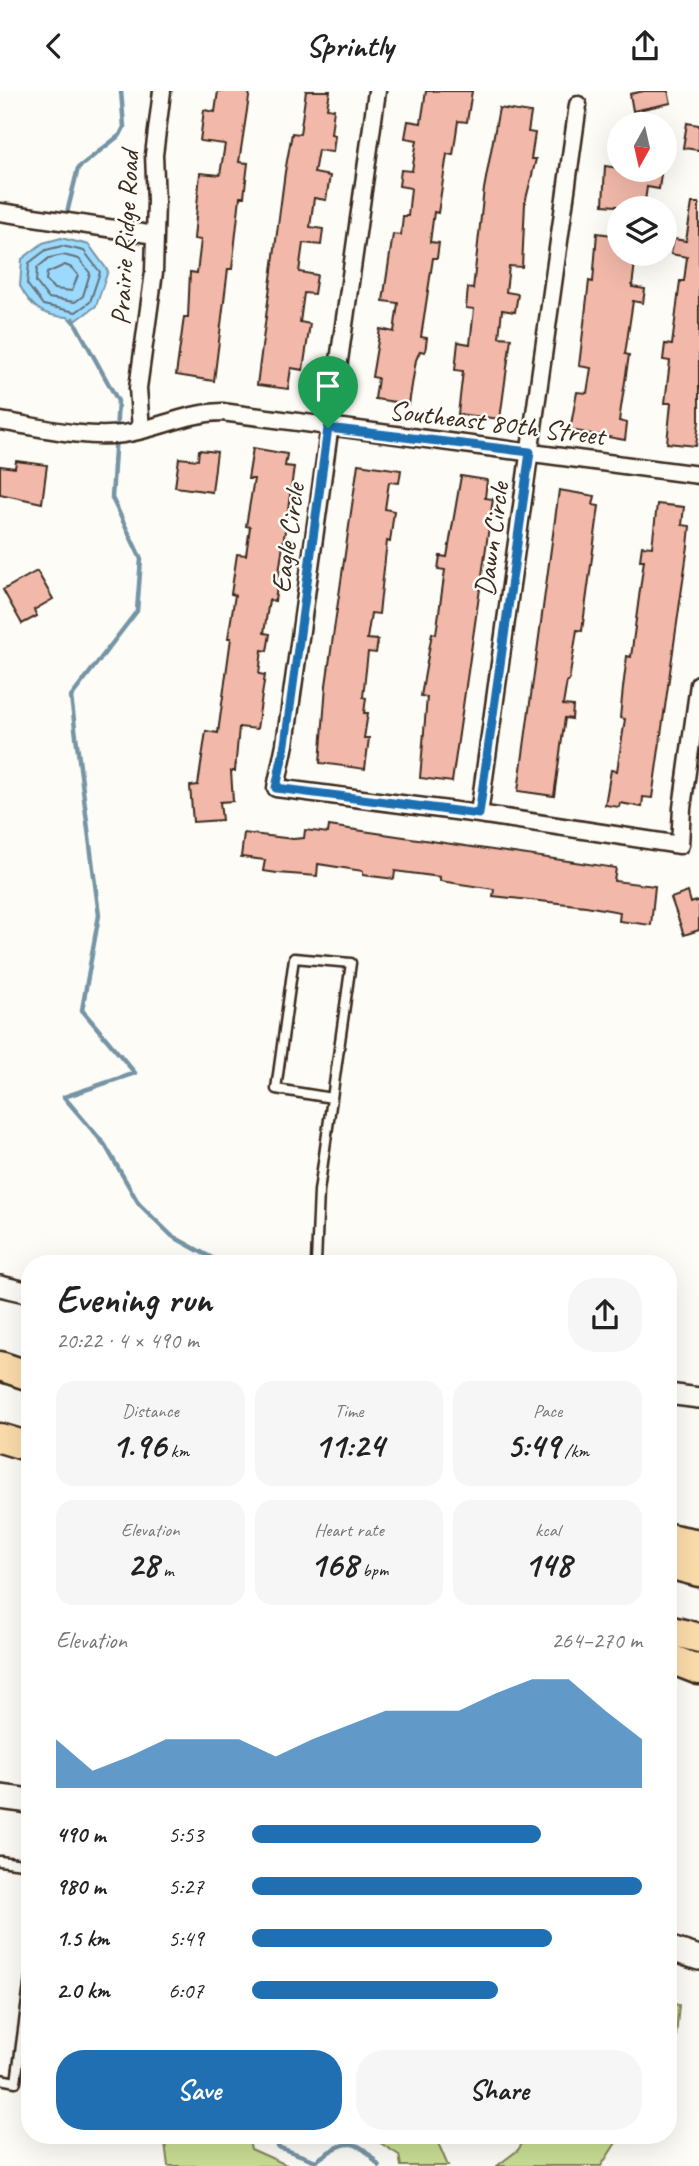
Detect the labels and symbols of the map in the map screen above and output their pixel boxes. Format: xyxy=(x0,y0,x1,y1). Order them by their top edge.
north arrow xyxy=(607,112,677,182)
street label: Prairie Ridge Road xyxy=(102,146,147,326)
pin xyxy=(298,356,358,428)
street label: Southeast 80th Street xyxy=(387,392,609,453)
street label: Dawn Circle xyxy=(466,478,517,598)
street label: Eagle Circle xyxy=(263,479,313,595)

